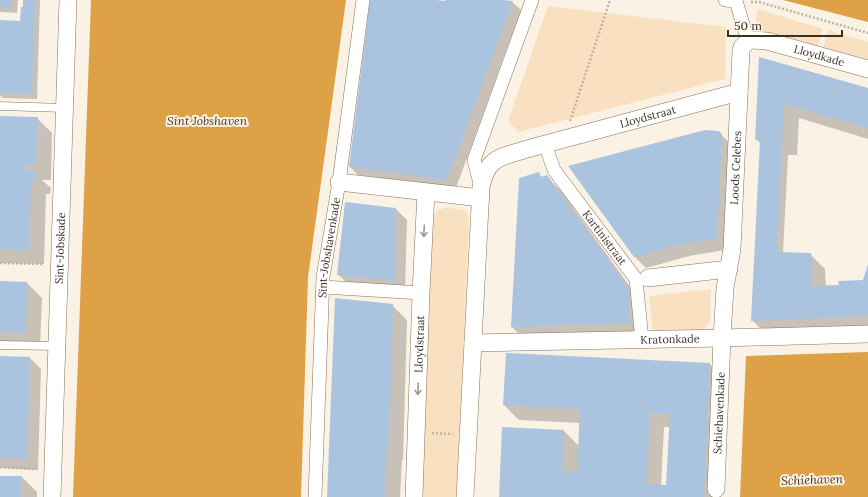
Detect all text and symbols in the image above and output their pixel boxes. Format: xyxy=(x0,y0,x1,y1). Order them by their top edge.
scale bar xyxy=(728,12,842,38)
text: 50 m xyxy=(734,18,762,33)
street label: Lloydkade xyxy=(792,42,846,69)
street label: Lloydstraat xyxy=(618,102,678,131)
water label: Sint Jobshaven xyxy=(167,113,248,128)
street label: Loods Celebes xyxy=(727,131,744,205)
street label: Sint-Jobshavenkade xyxy=(315,196,343,298)
street label: Kartinistraat xyxy=(580,207,630,268)
street label: Sint-Jobskade xyxy=(52,212,68,284)
one-way arrow xyxy=(420,224,428,237)
street label: Lloydstraat xyxy=(411,314,427,373)
street label: Kratonkade xyxy=(640,331,700,347)
street label: Schiehavenkade xyxy=(710,372,728,454)
one-way arrow xyxy=(414,382,422,395)
water label: Schiehaven xyxy=(781,471,844,488)

